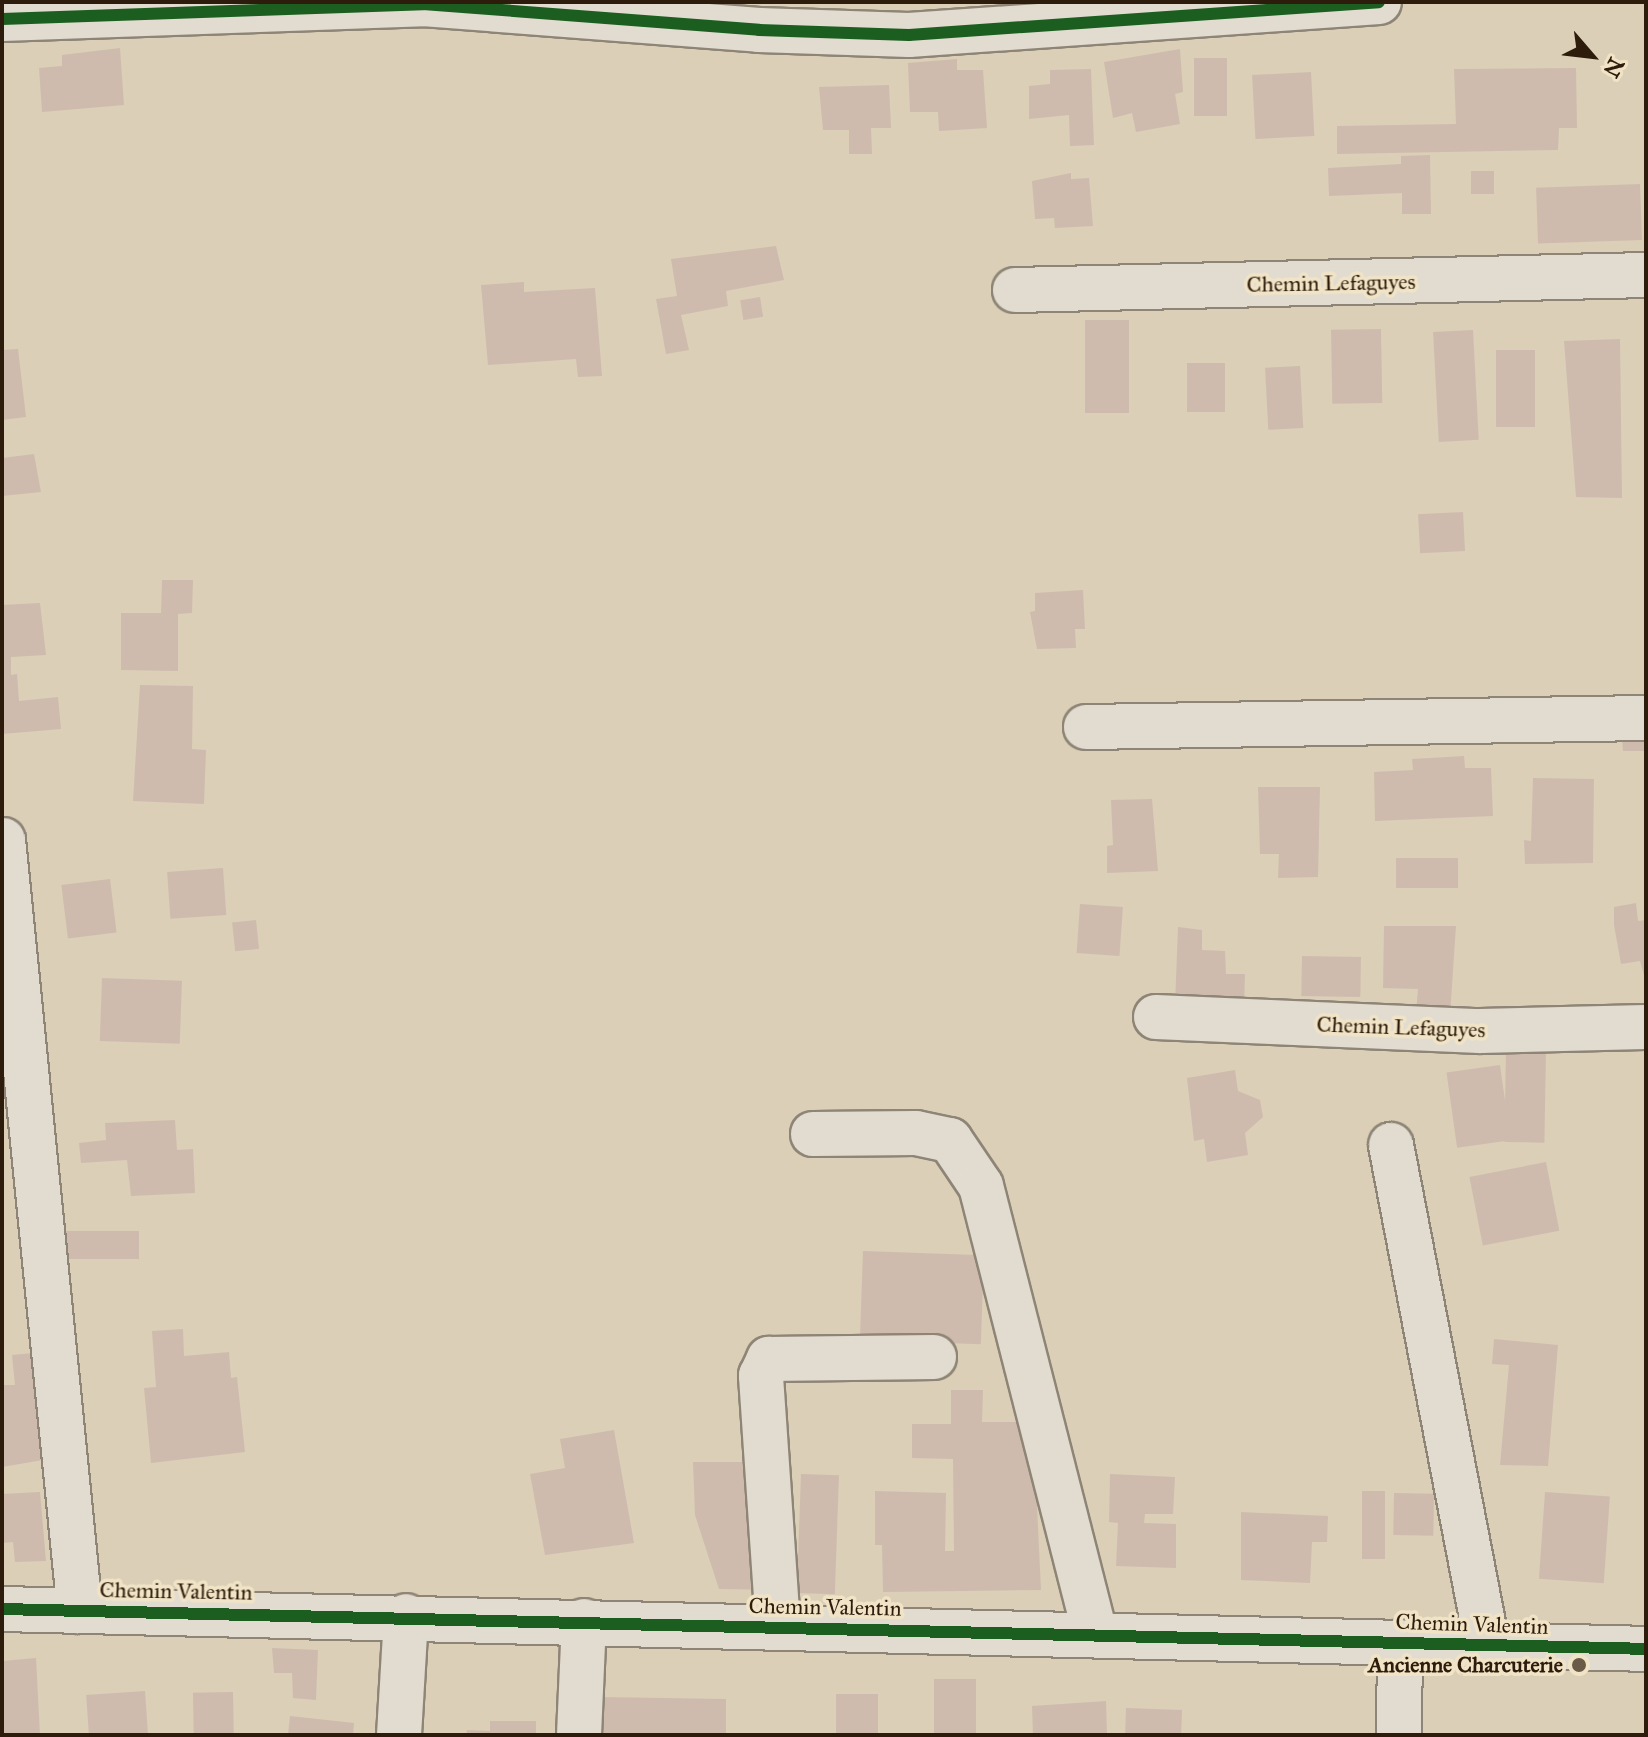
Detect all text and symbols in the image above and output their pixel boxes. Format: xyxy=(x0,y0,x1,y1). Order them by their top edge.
north arrow xyxy=(1552,16,1632,96)
text: N xyxy=(1597,53,1630,82)
street label: Chemin Lefaguyes xyxy=(1246,268,1416,298)
street label: Chemin Lefaguyes xyxy=(1316,1011,1486,1043)
street label: Chemin Valentin xyxy=(99,1576,253,1606)
street label: Chemin Valentin xyxy=(748,1592,902,1622)
street label: Chemin Valentin xyxy=(1395,1608,1549,1640)
place label: Ancienne Charcuterie xyxy=(1368,1652,1563,1678)
marker: Ancienne Charcuterie xyxy=(1570,1656,1588,1674)

